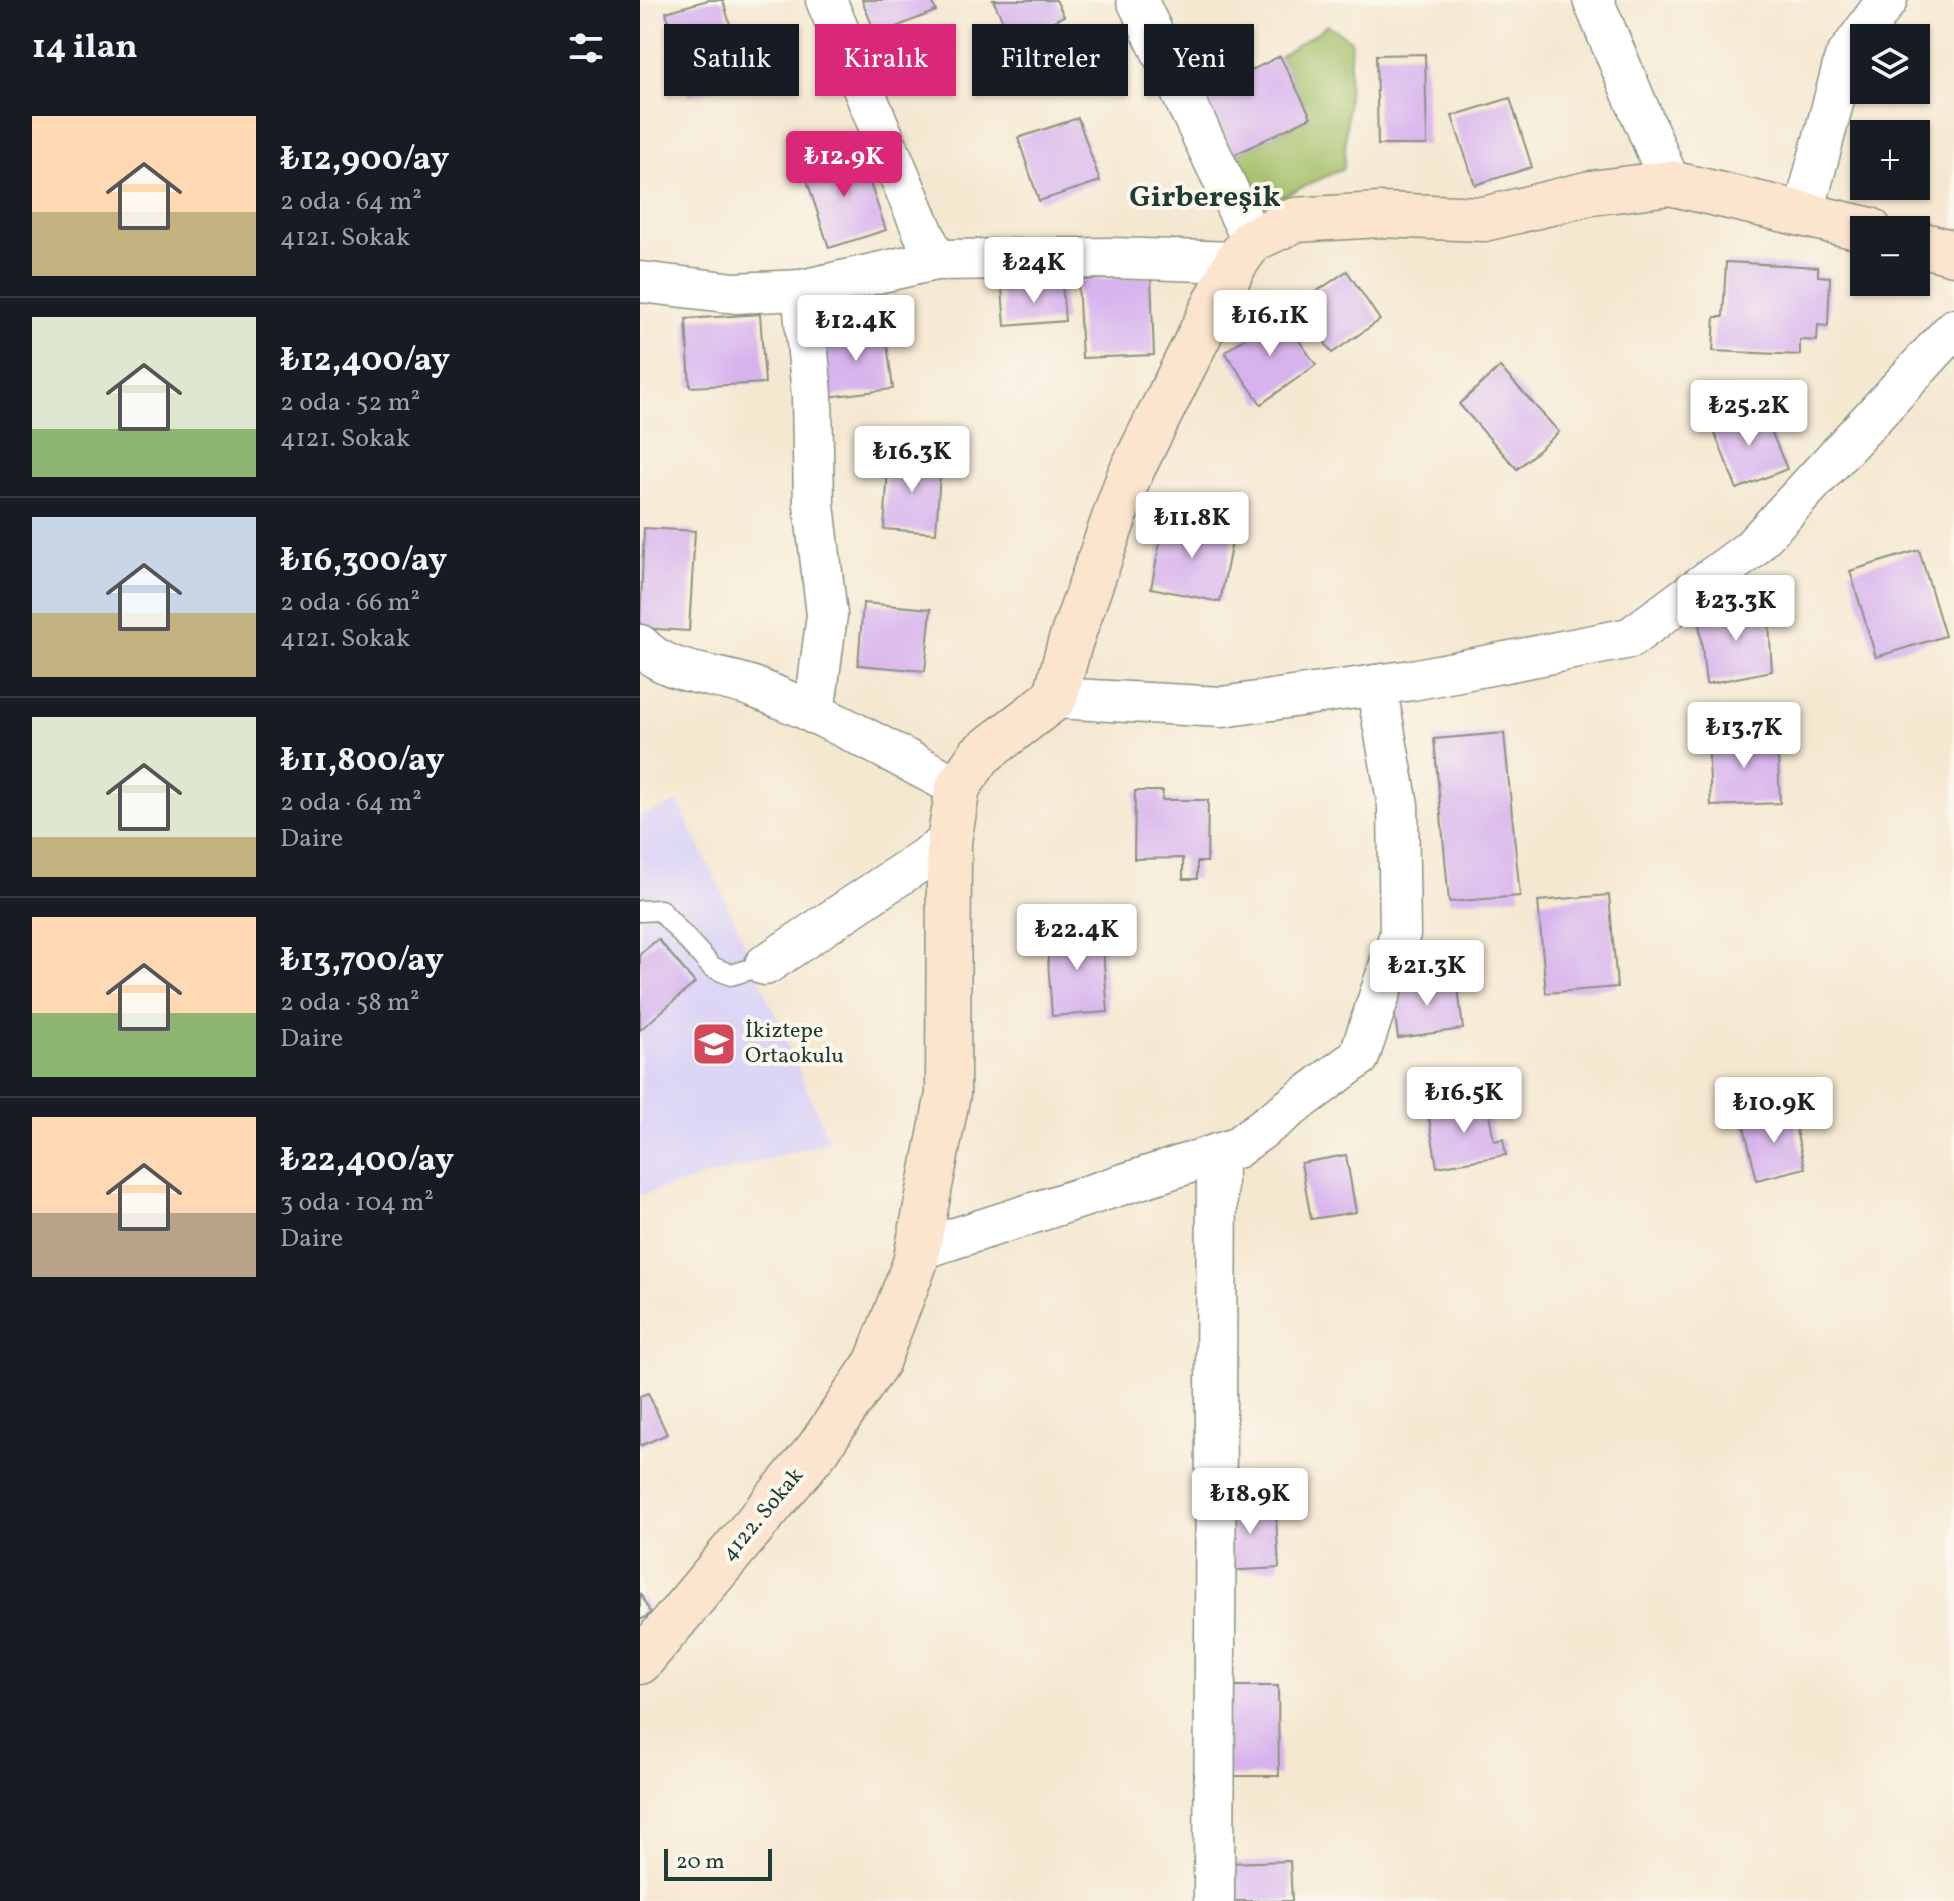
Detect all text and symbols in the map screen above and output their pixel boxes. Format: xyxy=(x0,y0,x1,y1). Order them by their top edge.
chip: Satılık xyxy=(664,24,799,96)
chip: Kiralık xyxy=(815,24,956,96)
chip: Filtreler xyxy=(972,24,1128,96)
chip: Yeni xyxy=(1144,24,1254,96)
map controls xyxy=(1850,24,1930,296)
button: layers xyxy=(1850,24,1930,104)
text: 14 ilan xyxy=(32,25,138,72)
icon: filters xyxy=(564,26,608,70)
button: + xyxy=(1850,120,1930,200)
pin: ₺12.9K xyxy=(779,131,909,199)
text: ₺12,900/ay xyxy=(280,137,449,184)
text: ₺12.9K xyxy=(804,139,884,175)
icon: home xyxy=(96,148,192,244)
district label: Girbereşik xyxy=(1129,177,1281,219)
text: 2 oda · 64 m² xyxy=(280,184,422,220)
button: − xyxy=(1850,216,1930,296)
text: 4121. Sokak xyxy=(280,220,410,256)
pin: ₺24K xyxy=(987,237,1081,305)
text: ₺24K xyxy=(1002,245,1066,281)
pin: ₺16.1K xyxy=(1205,290,1335,358)
pin: ₺12.4K xyxy=(791,295,921,363)
text: ₺16.1K xyxy=(1232,298,1308,334)
text: ₺12.4K xyxy=(815,303,897,339)
text: ₺12,400/ay xyxy=(280,338,450,385)
icon: home xyxy=(96,349,192,445)
pin: ₺25.2K xyxy=(1684,380,1814,448)
text: 2 oda · 52 m² xyxy=(280,385,420,421)
text: ₺25.2K xyxy=(1708,388,1790,424)
text: 4121. Sokak xyxy=(280,421,410,457)
pin: ₺16.3K xyxy=(847,426,977,494)
text: ₺16.3K xyxy=(872,434,952,470)
pin: ₺11.8K xyxy=(1127,492,1257,560)
text: ₺11.8K xyxy=(1154,500,1230,536)
text: ₺16,300/ay xyxy=(280,538,447,585)
icon: home xyxy=(96,549,192,645)
pin: ₺23.3K xyxy=(1671,575,1801,643)
text: ₺23.3K xyxy=(1696,583,1776,619)
text: 2 oda · 66 m² xyxy=(280,585,420,621)
text: 4121. Sokak xyxy=(280,621,410,657)
pin: ₺13.7K xyxy=(1679,702,1809,770)
text: ₺13.7K xyxy=(1706,710,1782,746)
text: ₺11,800/ay xyxy=(280,738,445,785)
icon: home xyxy=(96,749,192,845)
text: 2 oda · 64 m² xyxy=(280,785,422,821)
text: Daire xyxy=(280,821,343,857)
pin: ₺22.4K xyxy=(1012,904,1142,972)
text: ₺22.4K xyxy=(1035,912,1119,948)
text: ₺13,700/ay xyxy=(280,938,444,985)
pin: ₺21.3K xyxy=(1362,940,1492,1008)
text: ₺21.3K xyxy=(1388,948,1466,984)
icon: home xyxy=(96,949,192,1045)
text: 2 oda · 58 m² xyxy=(280,985,420,1021)
place label: İkiztepe Ortaokulu xyxy=(745,1016,844,1072)
school or university icon: İkiztepe Ortaokulu xyxy=(690,1020,738,1068)
text: Daire xyxy=(280,1021,343,1057)
pin: ₺16.5K xyxy=(1399,1067,1529,1135)
text: ₺16.5K xyxy=(1425,1075,1503,1111)
pin: ₺10.9K xyxy=(1709,1077,1839,1145)
text: ₺10.9K xyxy=(1733,1085,1815,1121)
text: ₺22,400/ay xyxy=(280,1138,454,1185)
icon: home xyxy=(96,1149,192,1245)
text: 3 oda · 104 m² xyxy=(280,1185,434,1221)
text: Daire xyxy=(280,1221,343,1257)
street label: 4122. Sokak xyxy=(715,1462,811,1568)
pin: ₺18.9K xyxy=(1185,1468,1315,1536)
text: ₺18.9K xyxy=(1210,1476,1290,1512)
scale bar xyxy=(664,1845,772,1881)
text: 20 m xyxy=(676,1847,725,1878)

